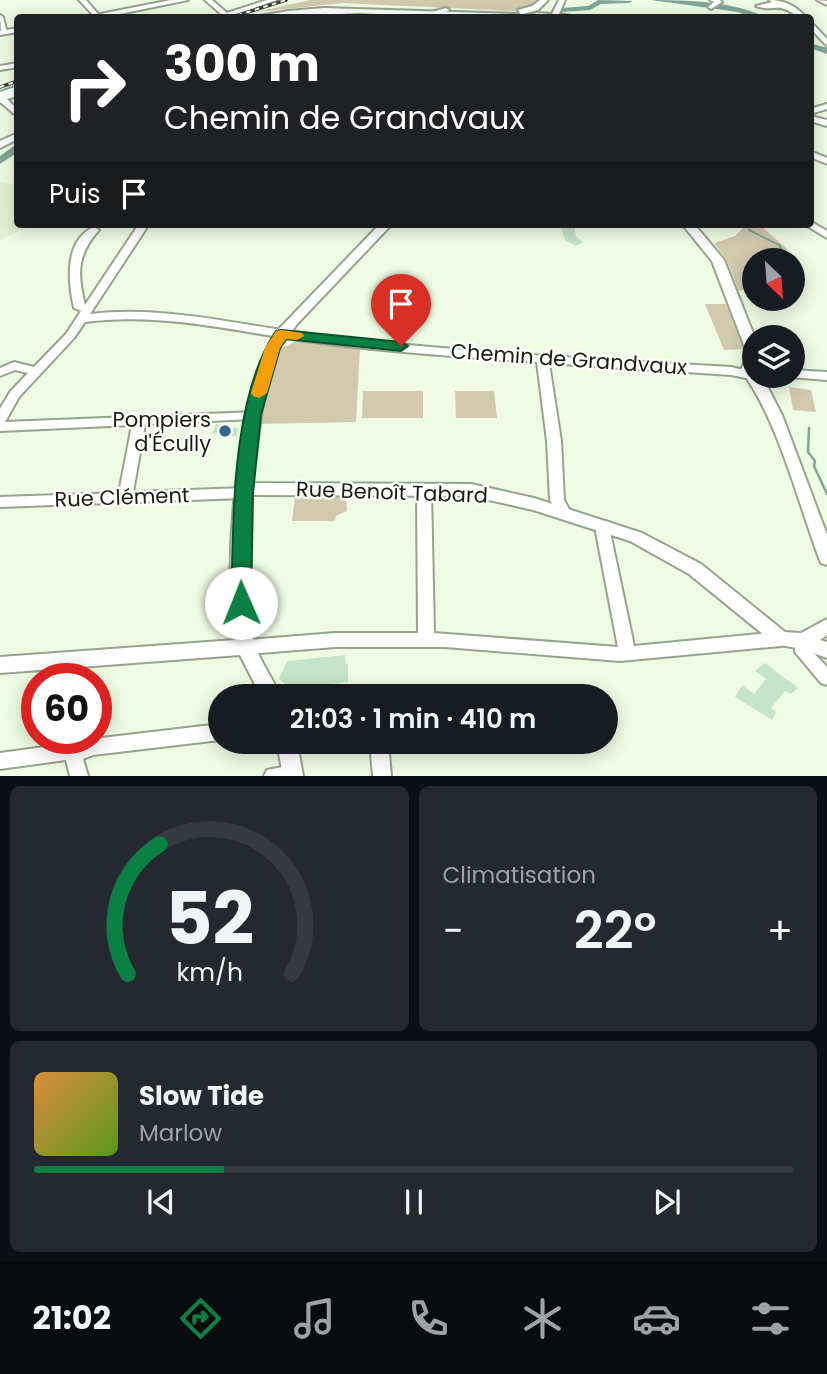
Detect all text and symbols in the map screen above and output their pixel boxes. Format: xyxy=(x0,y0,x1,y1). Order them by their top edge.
text: 300 m xyxy=(164,30,320,98)
icon: right xyxy=(49,42,140,133)
text: Chemin de Grandvaux xyxy=(164,95,525,140)
icon: arrive xyxy=(115,175,153,213)
text: Puis xyxy=(49,176,101,212)
north arrow xyxy=(742,248,805,312)
map controls xyxy=(742,248,805,388)
pin xyxy=(371,274,431,346)
icon: arrive xyxy=(382,285,420,323)
button: layers xyxy=(742,325,805,388)
street label: Chemin de Grandvaux xyxy=(450,336,688,382)
place label: Pompiers d'Écully xyxy=(113,405,211,458)
marker: Pompiers d'Écully xyxy=(217,423,233,439)
street label: Rue Benoît Tabard xyxy=(296,474,488,510)
street label: Rue Clément xyxy=(54,480,190,514)
position arrow xyxy=(204,566,278,640)
speed limit sign: 60 xyxy=(21,663,112,754)
text: 21:03 · 1 min · 410 m xyxy=(290,701,536,737)
text: Climatisation xyxy=(443,859,596,891)
text: 52 xyxy=(165,869,254,970)
text: 22° xyxy=(574,894,657,967)
text: − xyxy=(443,904,463,957)
text: + xyxy=(767,904,793,957)
text: km/h xyxy=(176,955,243,990)
text: Slow Tide xyxy=(139,1078,264,1114)
text: Marlow xyxy=(139,1117,222,1149)
icon: previous xyxy=(142,1183,180,1221)
icon: pause xyxy=(395,1183,433,1221)
icon: next xyxy=(648,1183,686,1221)
icon: directions xyxy=(176,1294,225,1343)
icon: music xyxy=(290,1294,339,1343)
icon: phone xyxy=(404,1294,453,1343)
icon: climate xyxy=(518,1294,567,1343)
icon: car xyxy=(632,1294,681,1343)
icon: filters xyxy=(746,1294,795,1343)
text: 21:02 xyxy=(32,1295,111,1340)

